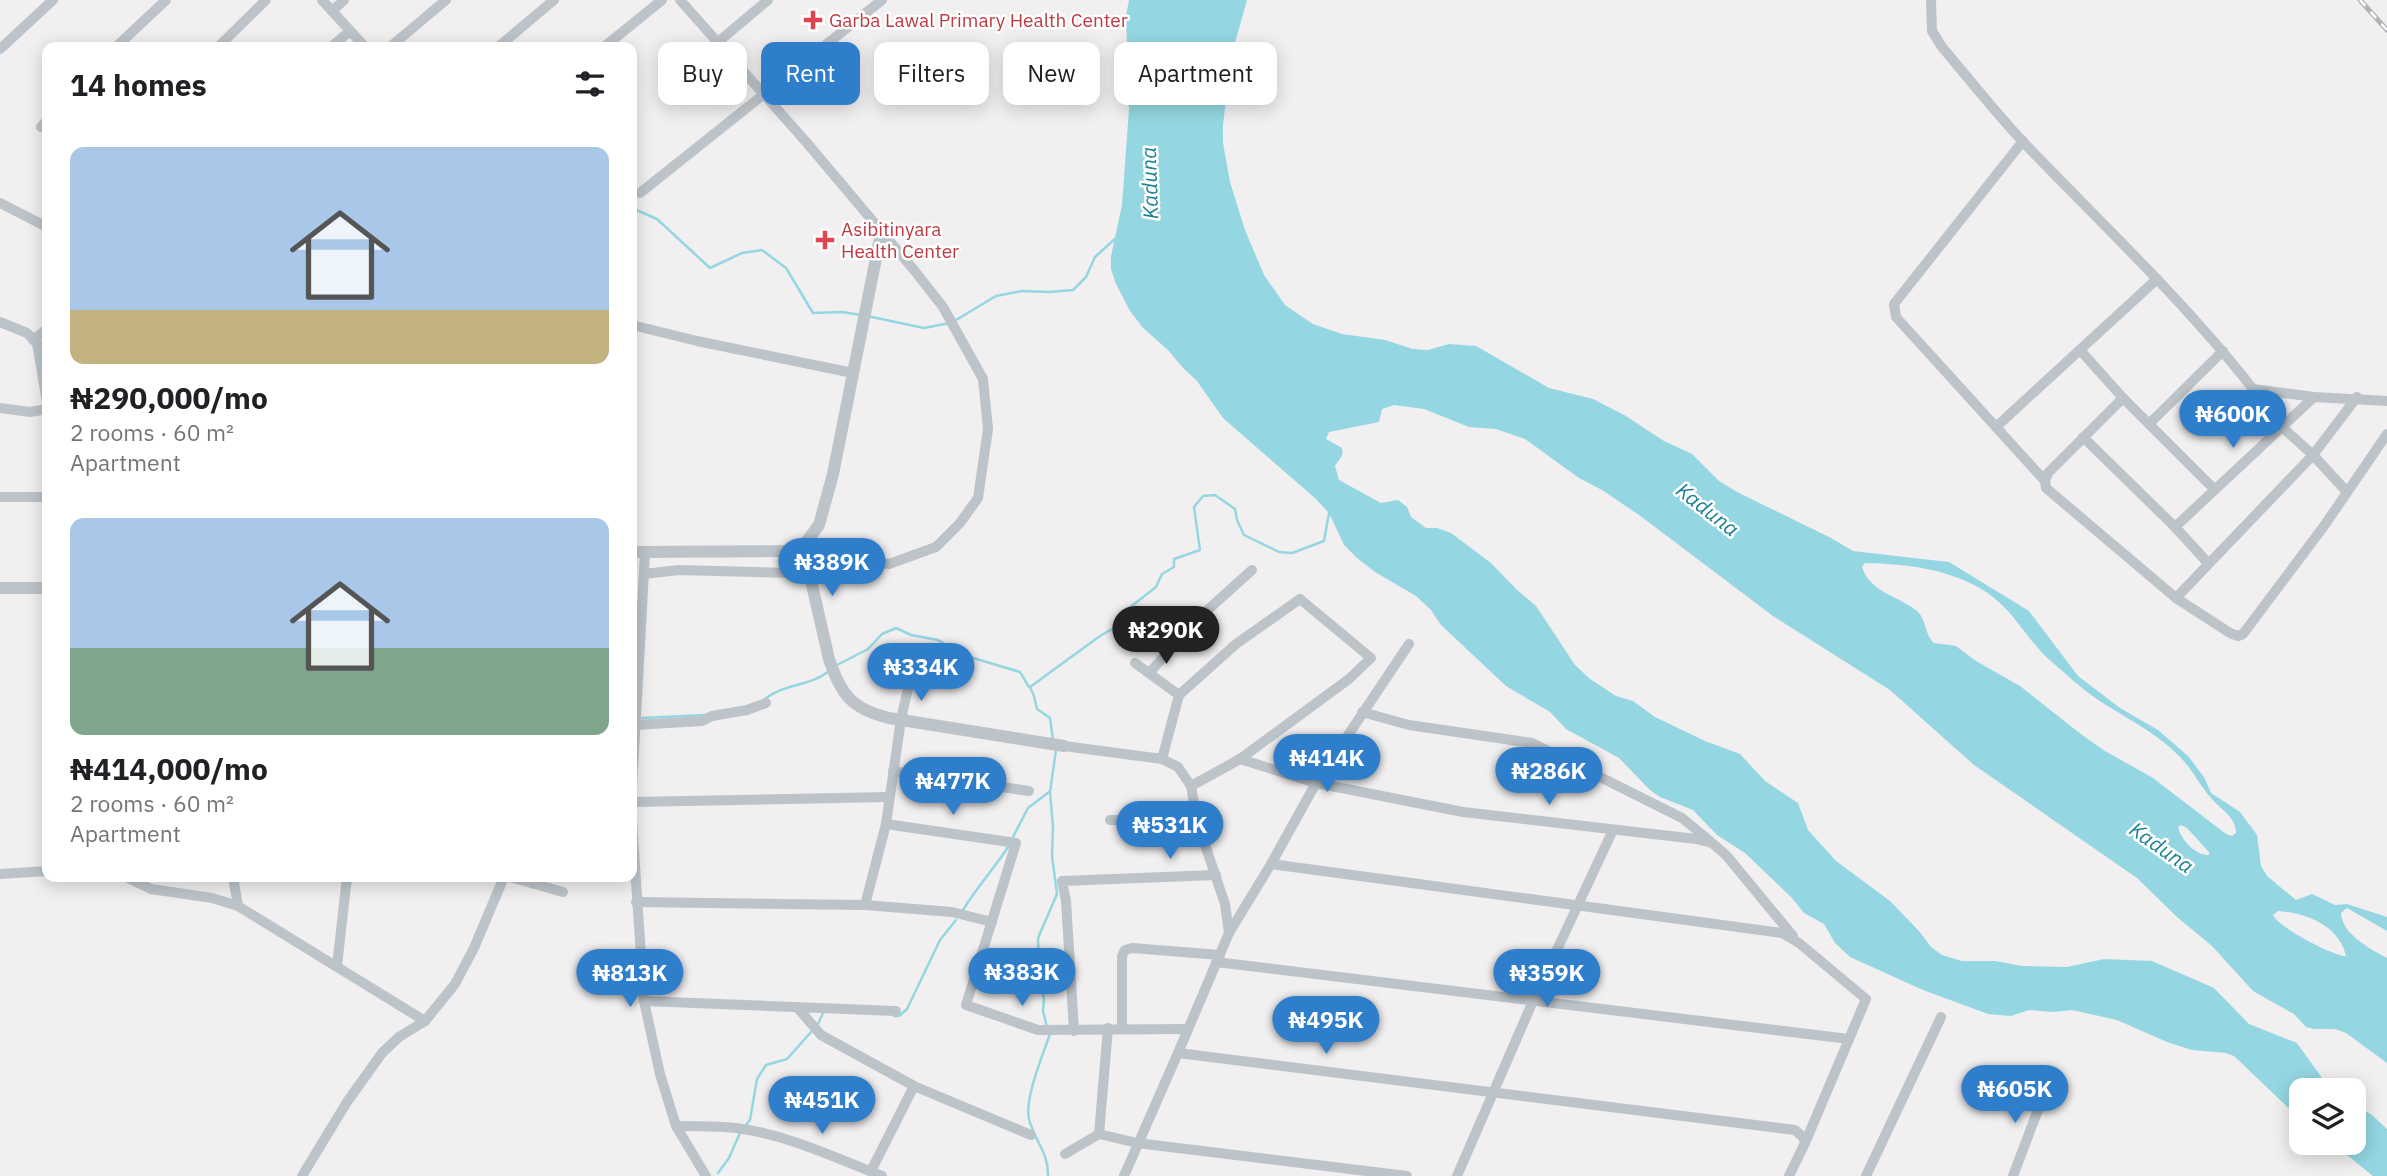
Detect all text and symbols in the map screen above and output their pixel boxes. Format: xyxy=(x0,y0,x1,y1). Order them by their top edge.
place label: Garba Lawal Primary Health Center xyxy=(829,8,1128,32)
marker: Garba Lawal Primary Health Center xyxy=(803,10,823,30)
chip: Buy xyxy=(658,42,747,105)
chip: Rent xyxy=(761,42,860,105)
chip: Filters xyxy=(874,42,989,105)
chip: New xyxy=(1003,42,1100,105)
chip: Apartment xyxy=(1114,42,1277,105)
text: 14 homes xyxy=(70,65,207,104)
icon: filters xyxy=(571,65,609,103)
water label: Kaduna xyxy=(1134,146,1164,220)
icon: home xyxy=(277,192,403,318)
place label: Asibitinyara Health Center xyxy=(841,217,959,263)
marker: Asibitinyara Health Center xyxy=(815,230,835,250)
text: ₦290,000/mo xyxy=(70,378,268,417)
pin: ₦600K xyxy=(2184,391,2282,450)
text: ₦600K xyxy=(2195,398,2271,428)
text: 2 rooms · 60 m² xyxy=(70,417,234,447)
text: Apartment xyxy=(70,447,181,477)
water label: Kaduna xyxy=(1671,476,1745,542)
pin: ₦389K xyxy=(783,538,881,598)
text: ₦389K xyxy=(794,546,870,576)
icon: home xyxy=(277,563,403,689)
pin: ₦290K xyxy=(1117,606,1215,666)
text: ₦290K xyxy=(1128,614,1204,644)
pin: ₦334K xyxy=(872,644,970,703)
text: ₦334K xyxy=(883,651,959,681)
pin: ₦414K xyxy=(1278,734,1376,794)
text: ₦414K xyxy=(1289,742,1365,772)
pin: ₦286K xyxy=(1500,748,1598,807)
text: ₦414,000/mo xyxy=(70,749,268,788)
text: ₦286K xyxy=(1511,755,1587,785)
pin: ₦477K xyxy=(904,758,1002,817)
text: ₦477K xyxy=(915,765,991,795)
text: 2 rooms · 60 m² xyxy=(70,788,234,818)
pin: ₦531K xyxy=(1121,802,1219,861)
text: ₦531K xyxy=(1132,809,1208,839)
water label: Kaduna xyxy=(2124,815,2200,879)
text: Apartment xyxy=(70,818,181,848)
pin: ₦383K xyxy=(973,948,1071,1008)
pin: ₦813K xyxy=(581,950,679,1009)
pin: ₦359K xyxy=(1498,950,1596,1009)
text: ₦383K xyxy=(984,956,1060,986)
text: ₦813K xyxy=(592,957,668,987)
text: ₦359K xyxy=(1509,957,1585,987)
pin: ₦495K xyxy=(1277,996,1375,1056)
text: ₦495K xyxy=(1288,1004,1364,1034)
pin: ₦605K xyxy=(1966,1066,2064,1125)
text: ₦605K xyxy=(1977,1073,2053,1103)
pin: ₦451K xyxy=(773,1076,871,1136)
map controls xyxy=(2289,1078,2366,1155)
button: layers xyxy=(2289,1078,2366,1155)
text: ₦451K xyxy=(784,1084,860,1114)

